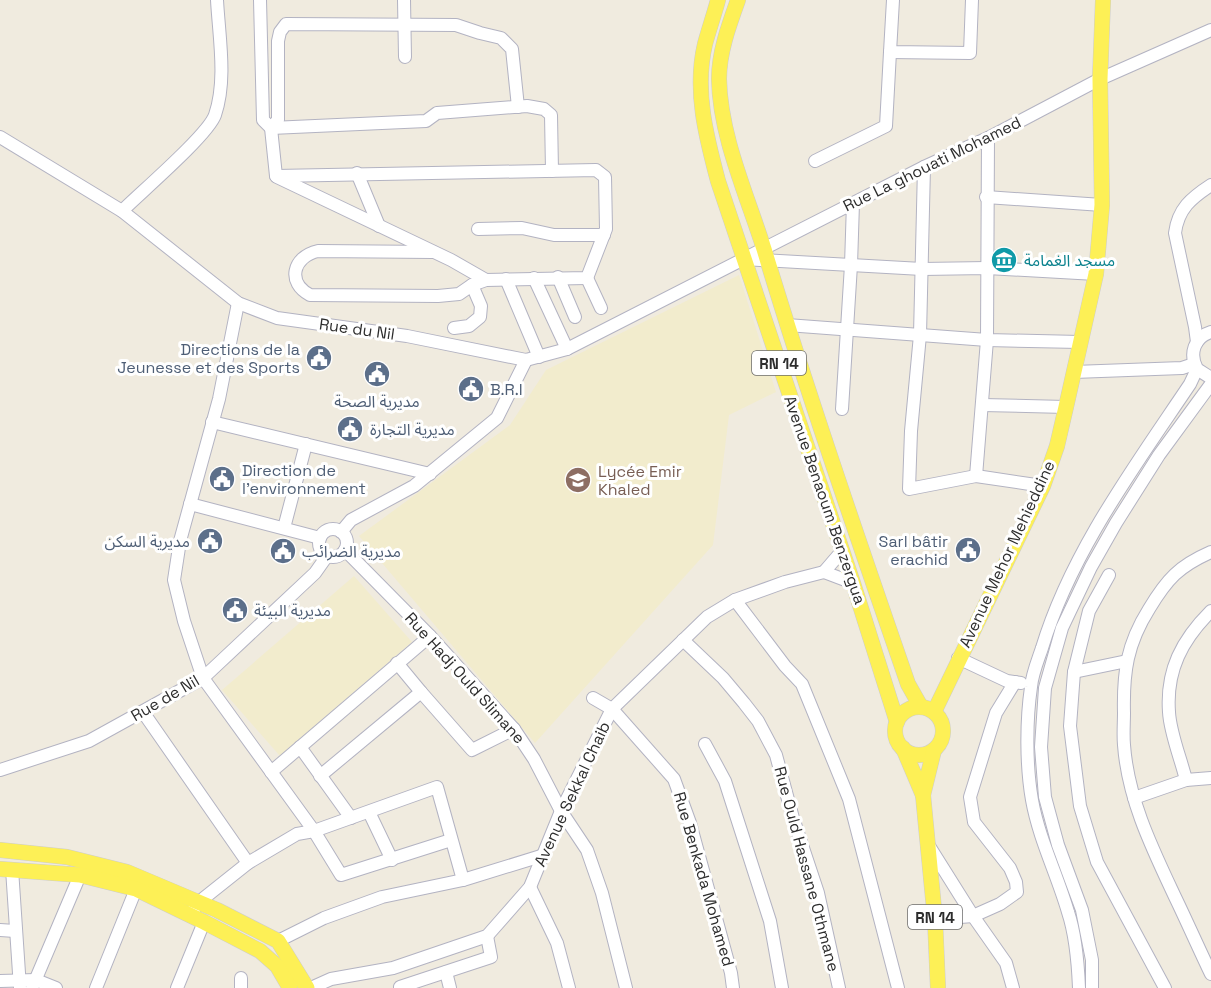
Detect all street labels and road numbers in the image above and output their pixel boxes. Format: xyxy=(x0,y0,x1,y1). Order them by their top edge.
street label: Rue La ghouati Mohamed xyxy=(839,112,1025,216)
street label: Rue du Nil xyxy=(318,313,396,345)
road number: RN 14 xyxy=(752,351,806,375)
street label: Avenue Benaoum Benzergua xyxy=(779,393,871,607)
street label: Avenue Mehor Mehieddine xyxy=(954,457,1060,651)
street label: Rue Hadj Ould Slimane xyxy=(400,608,530,748)
street label: Rue de Nil xyxy=(127,670,203,726)
street label: Avenue Sekkal Chaib xyxy=(529,718,615,870)
street label: Rue Ould Hassane Othmane xyxy=(769,764,845,974)
street label: Rue Benkada Mohamed xyxy=(669,789,739,969)
road number: RN 14 xyxy=(908,905,962,929)

